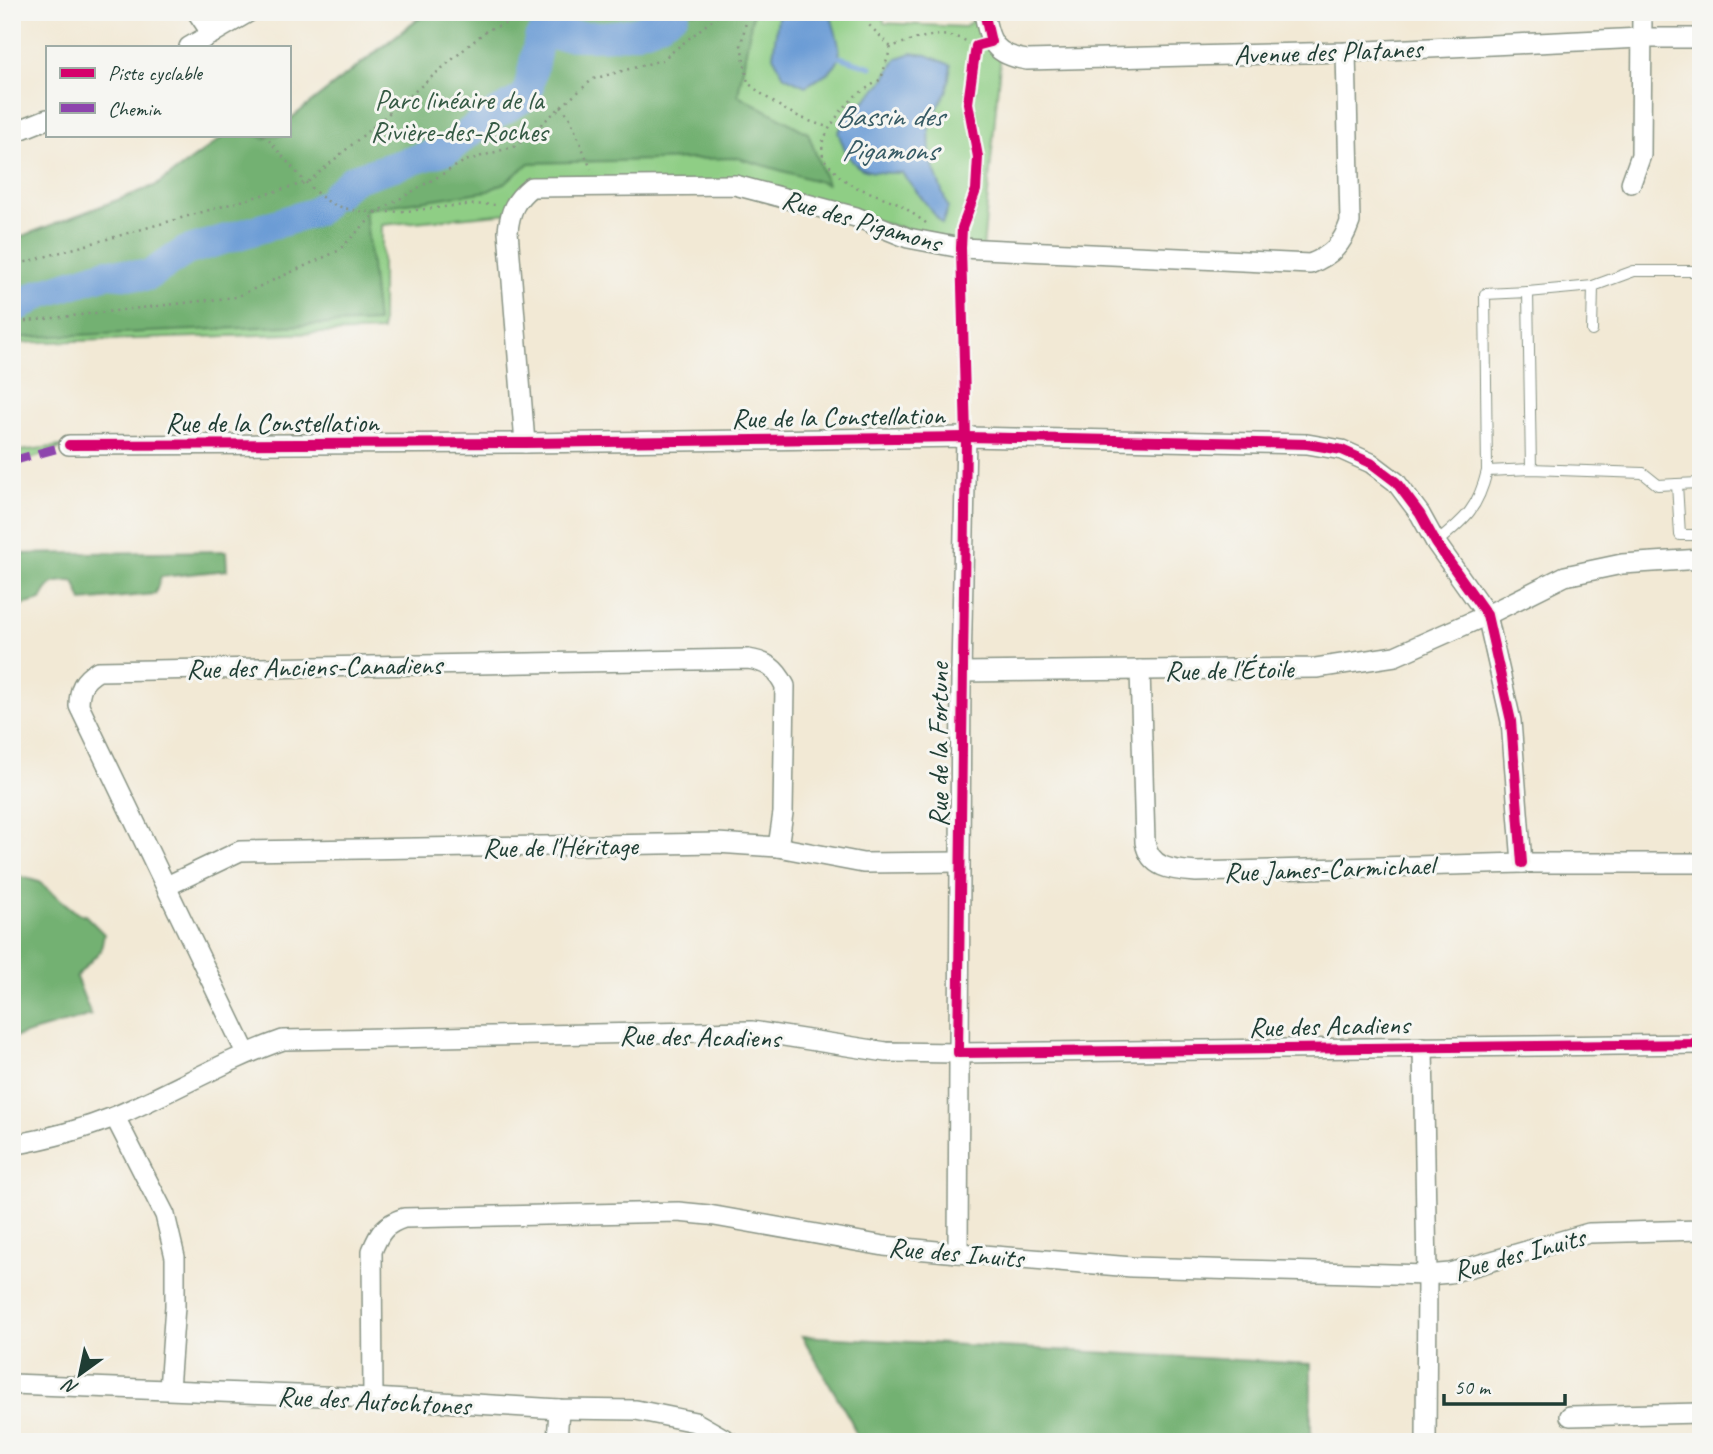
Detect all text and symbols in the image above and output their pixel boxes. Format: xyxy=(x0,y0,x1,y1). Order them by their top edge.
street label: Avenue des Platanes xyxy=(1233,31,1425,72)
legend xyxy=(46,46,290,136)
text: Piste cyclable xyxy=(108,60,204,86)
park label: Parc linéaire de la Rivière-des-Roches xyxy=(370,82,550,149)
text: Chemin xyxy=(108,96,162,122)
water label: Bassin des Pigamons xyxy=(835,97,947,169)
street label: Rue des Pigamons xyxy=(778,181,948,261)
street label: Rue de la Constellation xyxy=(731,397,946,436)
street label: Rue de la Constellation xyxy=(165,405,380,440)
street label: Rue des Anciens-Canadiens xyxy=(186,647,445,686)
street label: Rue de l'Étoile xyxy=(1164,651,1296,688)
street label: Rue de la Fortune xyxy=(921,661,956,827)
street label: Rue de l'Héritage xyxy=(482,828,640,865)
street label: Rue James-Carmichael xyxy=(1223,847,1440,890)
street label: Rue des Acadiens xyxy=(1248,1007,1412,1044)
street label: Rue des Acadiens xyxy=(619,1018,783,1055)
street label: Rue des Inuits xyxy=(1449,1218,1591,1288)
street label: Rue des Inuits xyxy=(887,1229,1027,1276)
north arrow xyxy=(46,1338,116,1408)
scale bar xyxy=(1444,1363,1564,1407)
text: N xyxy=(57,1372,83,1401)
text: 50 m xyxy=(1454,1374,1492,1400)
street label: Rue des Autochtones xyxy=(277,1378,474,1423)

